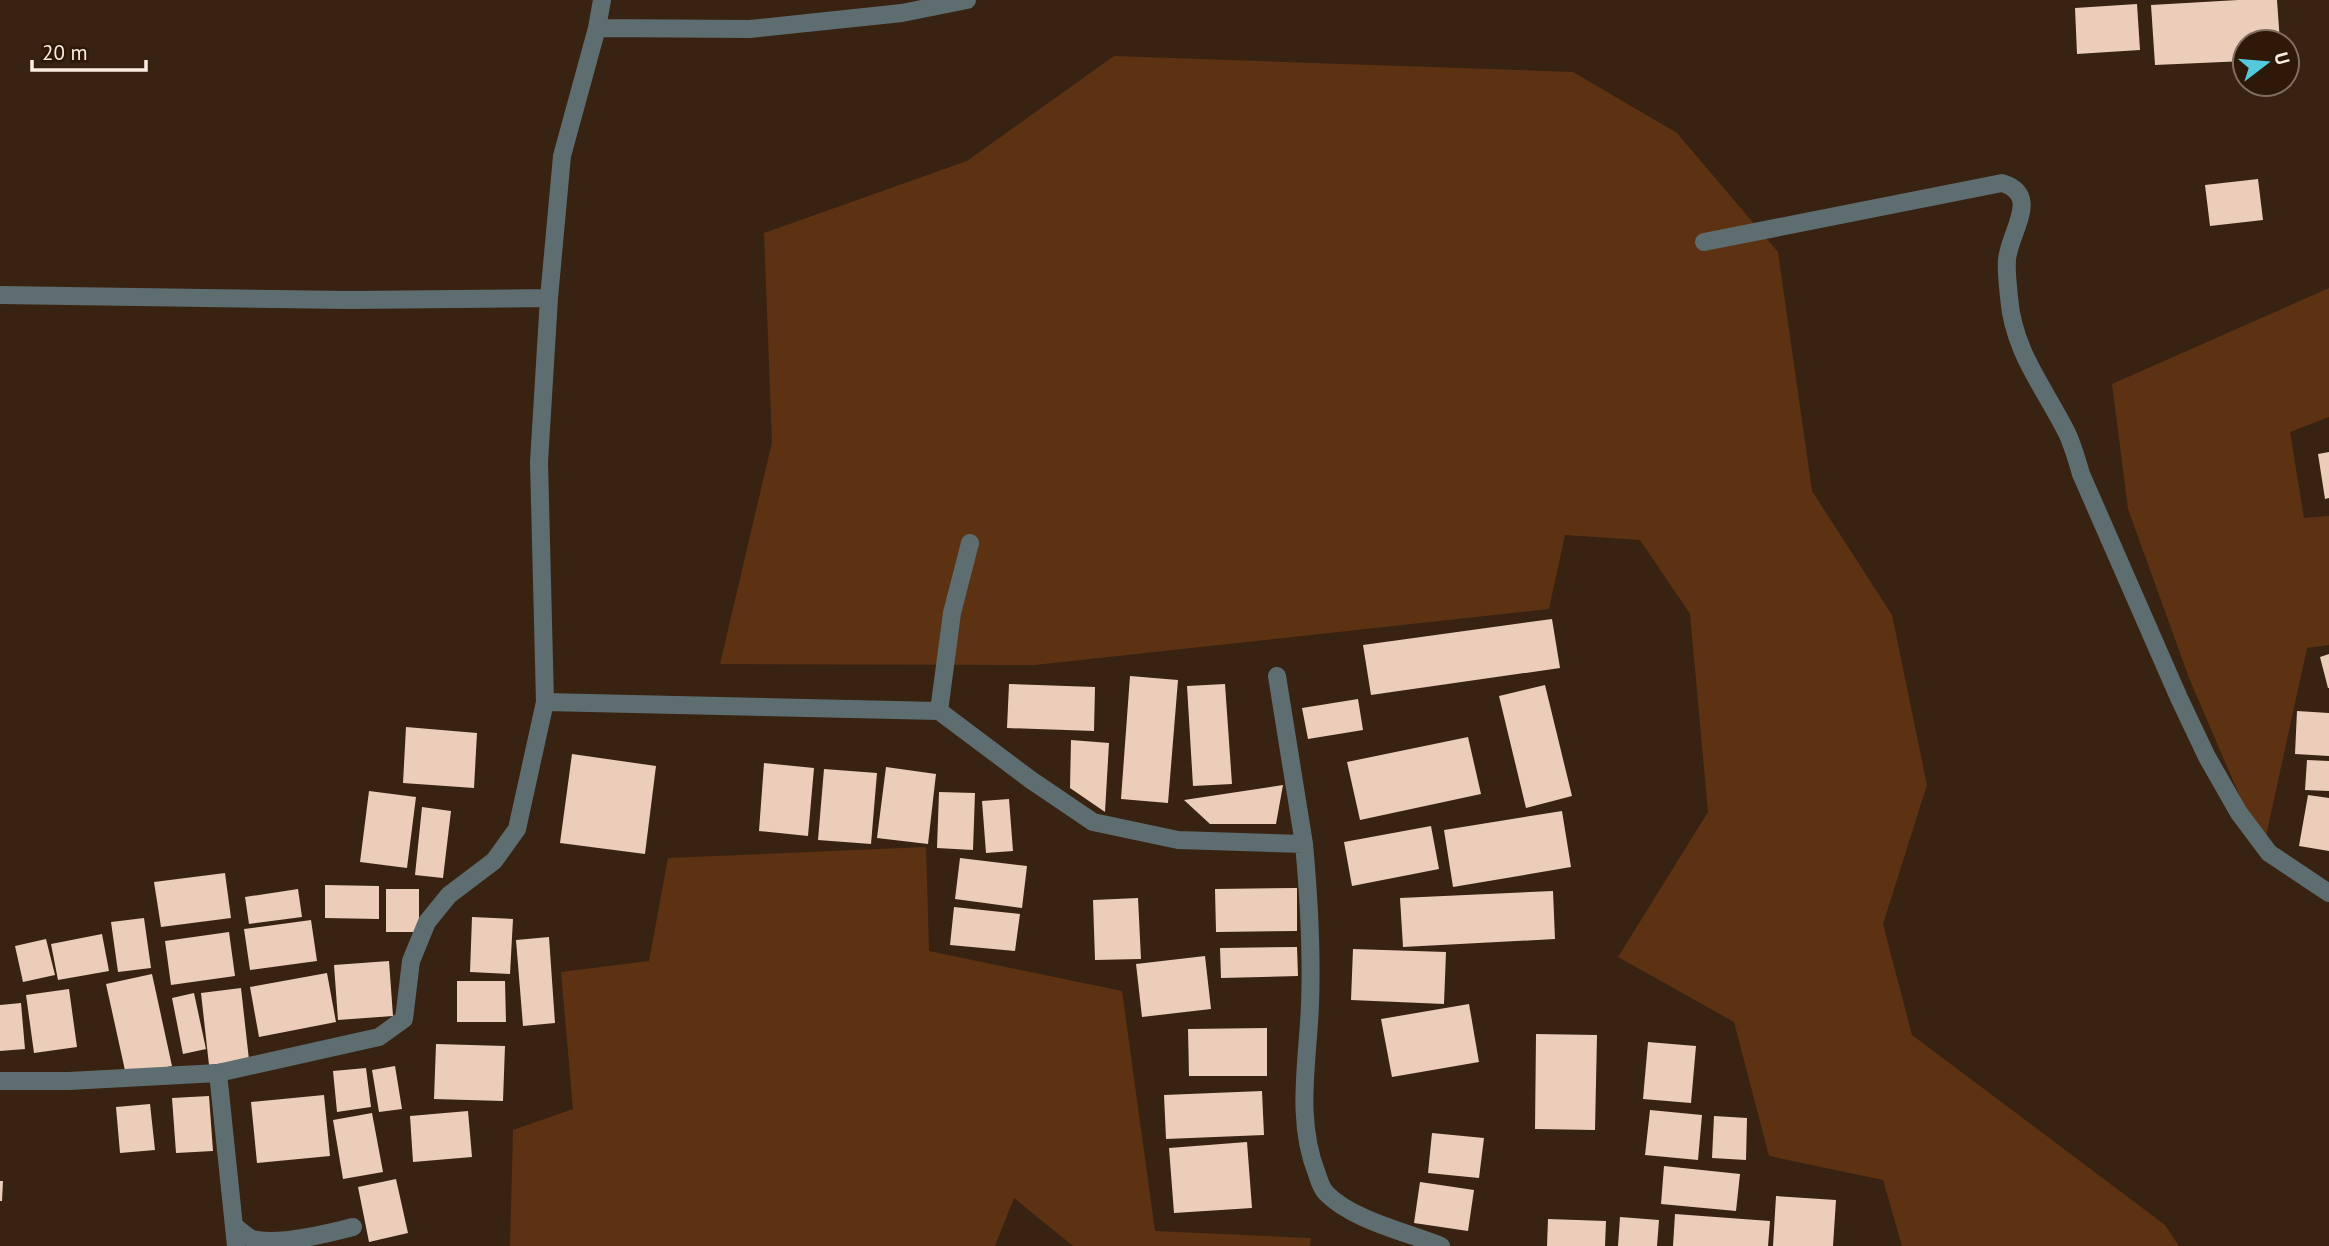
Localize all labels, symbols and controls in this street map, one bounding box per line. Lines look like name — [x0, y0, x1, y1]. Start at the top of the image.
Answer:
scale bar — [32, 28, 145, 72]
north arrow — [2231, 28, 2301, 98]
text: 20 m — [42, 39, 88, 66]
text: U — [2269, 49, 2296, 67]

